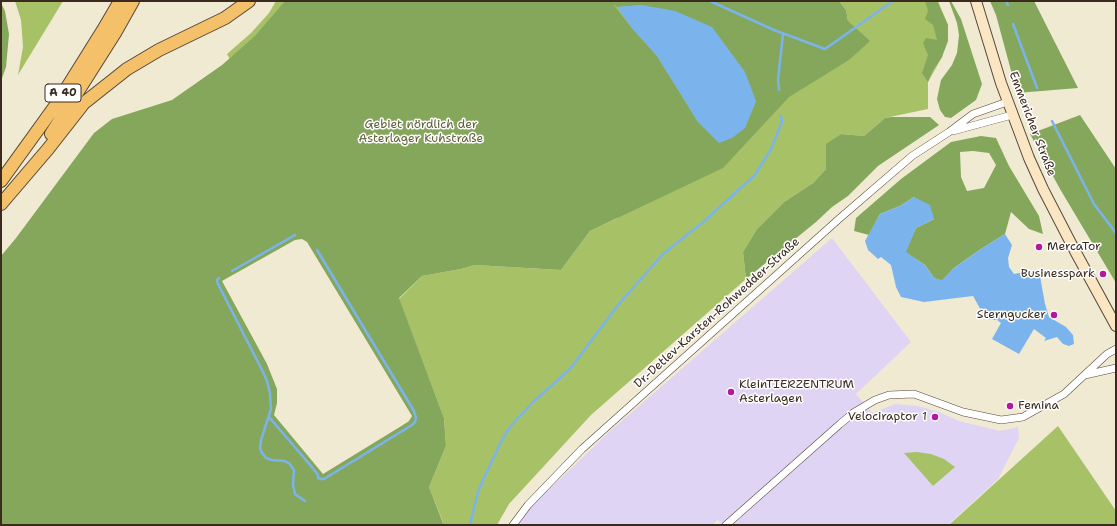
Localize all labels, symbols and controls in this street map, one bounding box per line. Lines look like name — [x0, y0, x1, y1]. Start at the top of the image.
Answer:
street label: Emmericher Straße — [1005, 70, 1059, 178]
road number: A 40 — [45, 84, 81, 102]
park label: Gebiet nördlich der Asterlager Kuhstraße — [359, 118, 483, 146]
street label: Dr.-Detlev-Karsten-Rohwedder-Straße — [631, 235, 803, 391]
place label: MercaTor — [1047, 240, 1101, 254]
marker: MercaTor — [1034, 242, 1044, 252]
place label: Businesspark — [1021, 267, 1095, 281]
marker: Businesspark — [1098, 269, 1108, 279]
place label: Sterngucker — [977, 308, 1046, 322]
marker: Sterngucker — [1049, 310, 1059, 320]
place label: KleinTIERZENTRUM Asterlagen — [739, 378, 854, 406]
marker: KleinTIERZENTRUM Asterlagen — [726, 387, 736, 397]
place label: Femina — [1018, 399, 1059, 413]
marker: Femina — [1005, 401, 1015, 411]
place label: Velociraptor 1 — [848, 410, 927, 424]
marker: Velociraptor 1 — [930, 412, 940, 422]

